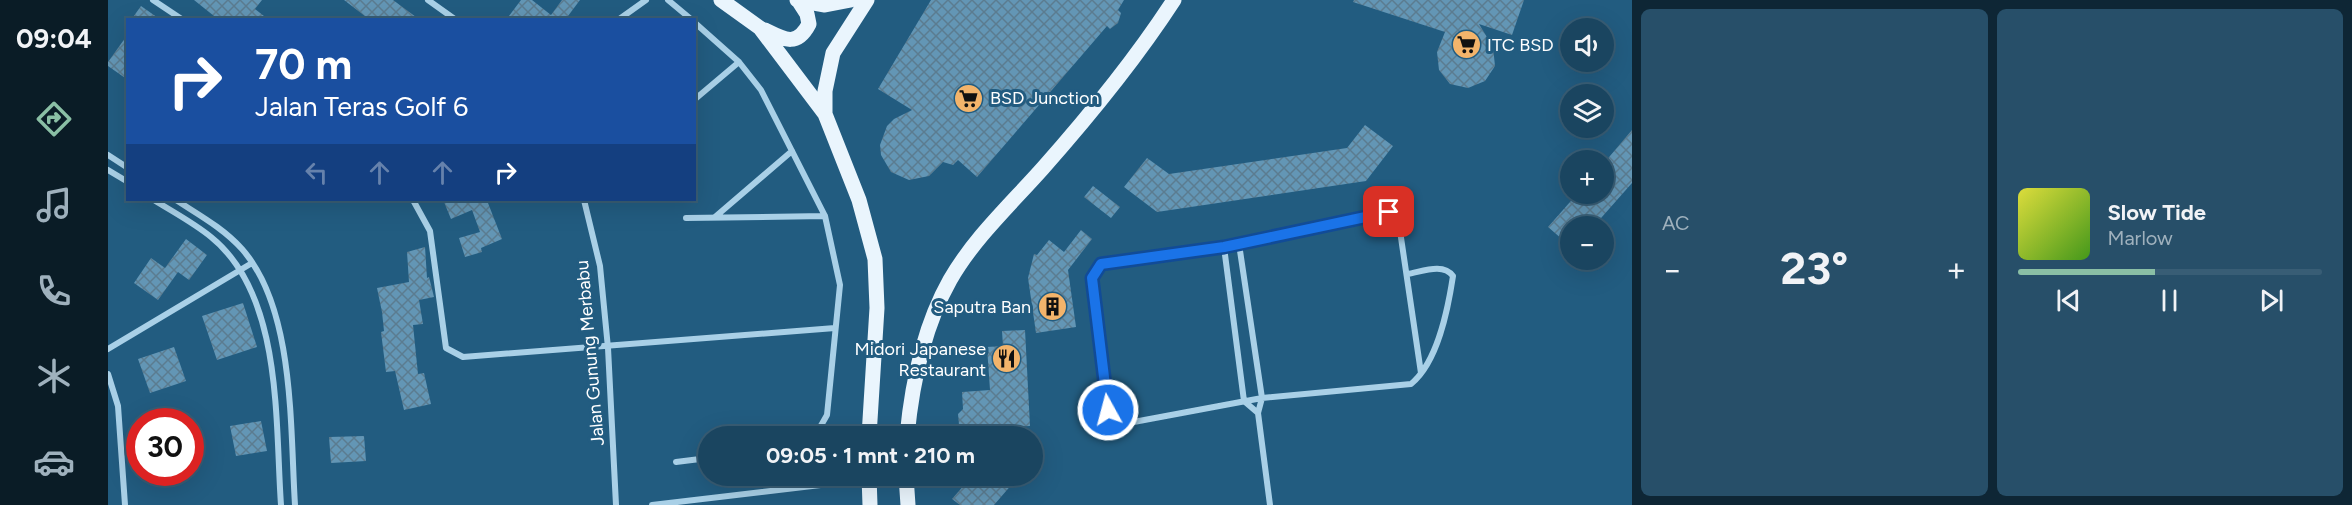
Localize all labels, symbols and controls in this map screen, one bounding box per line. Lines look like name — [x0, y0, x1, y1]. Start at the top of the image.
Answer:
map controls — [1560, 18, 1614, 270]
button: sound — [1560, 18, 1614, 72]
text: 09:04 — [16, 22, 92, 55]
supermarket icon: ITC BSD — [1450, 29, 1482, 61]
place label: ITC BSD — [1487, 34, 1554, 56]
text: 70 m — [255, 39, 352, 90]
icon: right — [156, 42, 234, 120]
supermarket icon: BSD Junction — [953, 82, 985, 114]
button: layers — [1560, 84, 1614, 138]
place label: BSD Junction — [990, 87, 1099, 109]
text: Jalan Teras Golf 6 — [255, 90, 468, 123]
icon: directions — [33, 98, 75, 140]
button: + — [1560, 150, 1614, 204]
icon: left — [300, 156, 333, 189]
icon: ahead — [363, 156, 396, 189]
icon: ahead — [426, 156, 459, 189]
icon: right — [489, 156, 522, 189]
icon: music — [33, 184, 75, 226]
pin — [1363, 186, 1414, 237]
icon: arrive — [1372, 195, 1405, 228]
text: Slow Tide — [2108, 199, 2206, 226]
text: AC — [1662, 211, 1690, 235]
button: − — [1560, 216, 1614, 270]
text: Marlow — [2108, 226, 2173, 250]
text: 23° — [1780, 241, 1848, 295]
text: − — [1662, 250, 1683, 289]
text: + — [1946, 250, 1967, 289]
street label: Jalan Gunung Merbabu — [571, 259, 609, 447]
icon: phone — [33, 270, 75, 312]
icon: previous — [2052, 284, 2085, 317]
icon: pause — [2153, 284, 2186, 317]
icon: next — [2255, 284, 2288, 317]
building icon: Saputra Ban — [1036, 291, 1068, 323]
place label: Saputra Ban — [933, 296, 1031, 318]
place label: Midori Japanese Restaurant — [855, 338, 986, 381]
restaurant icon: Midori Japanese Restaurant — [991, 343, 1023, 375]
icon: climate — [33, 355, 75, 397]
position arrow — [1076, 378, 1140, 442]
speed limit sign: 30 — [126, 408, 204, 486]
icon: car — [33, 441, 75, 483]
text: 09:05 · 1 mnt · 210 m — [766, 442, 975, 469]

